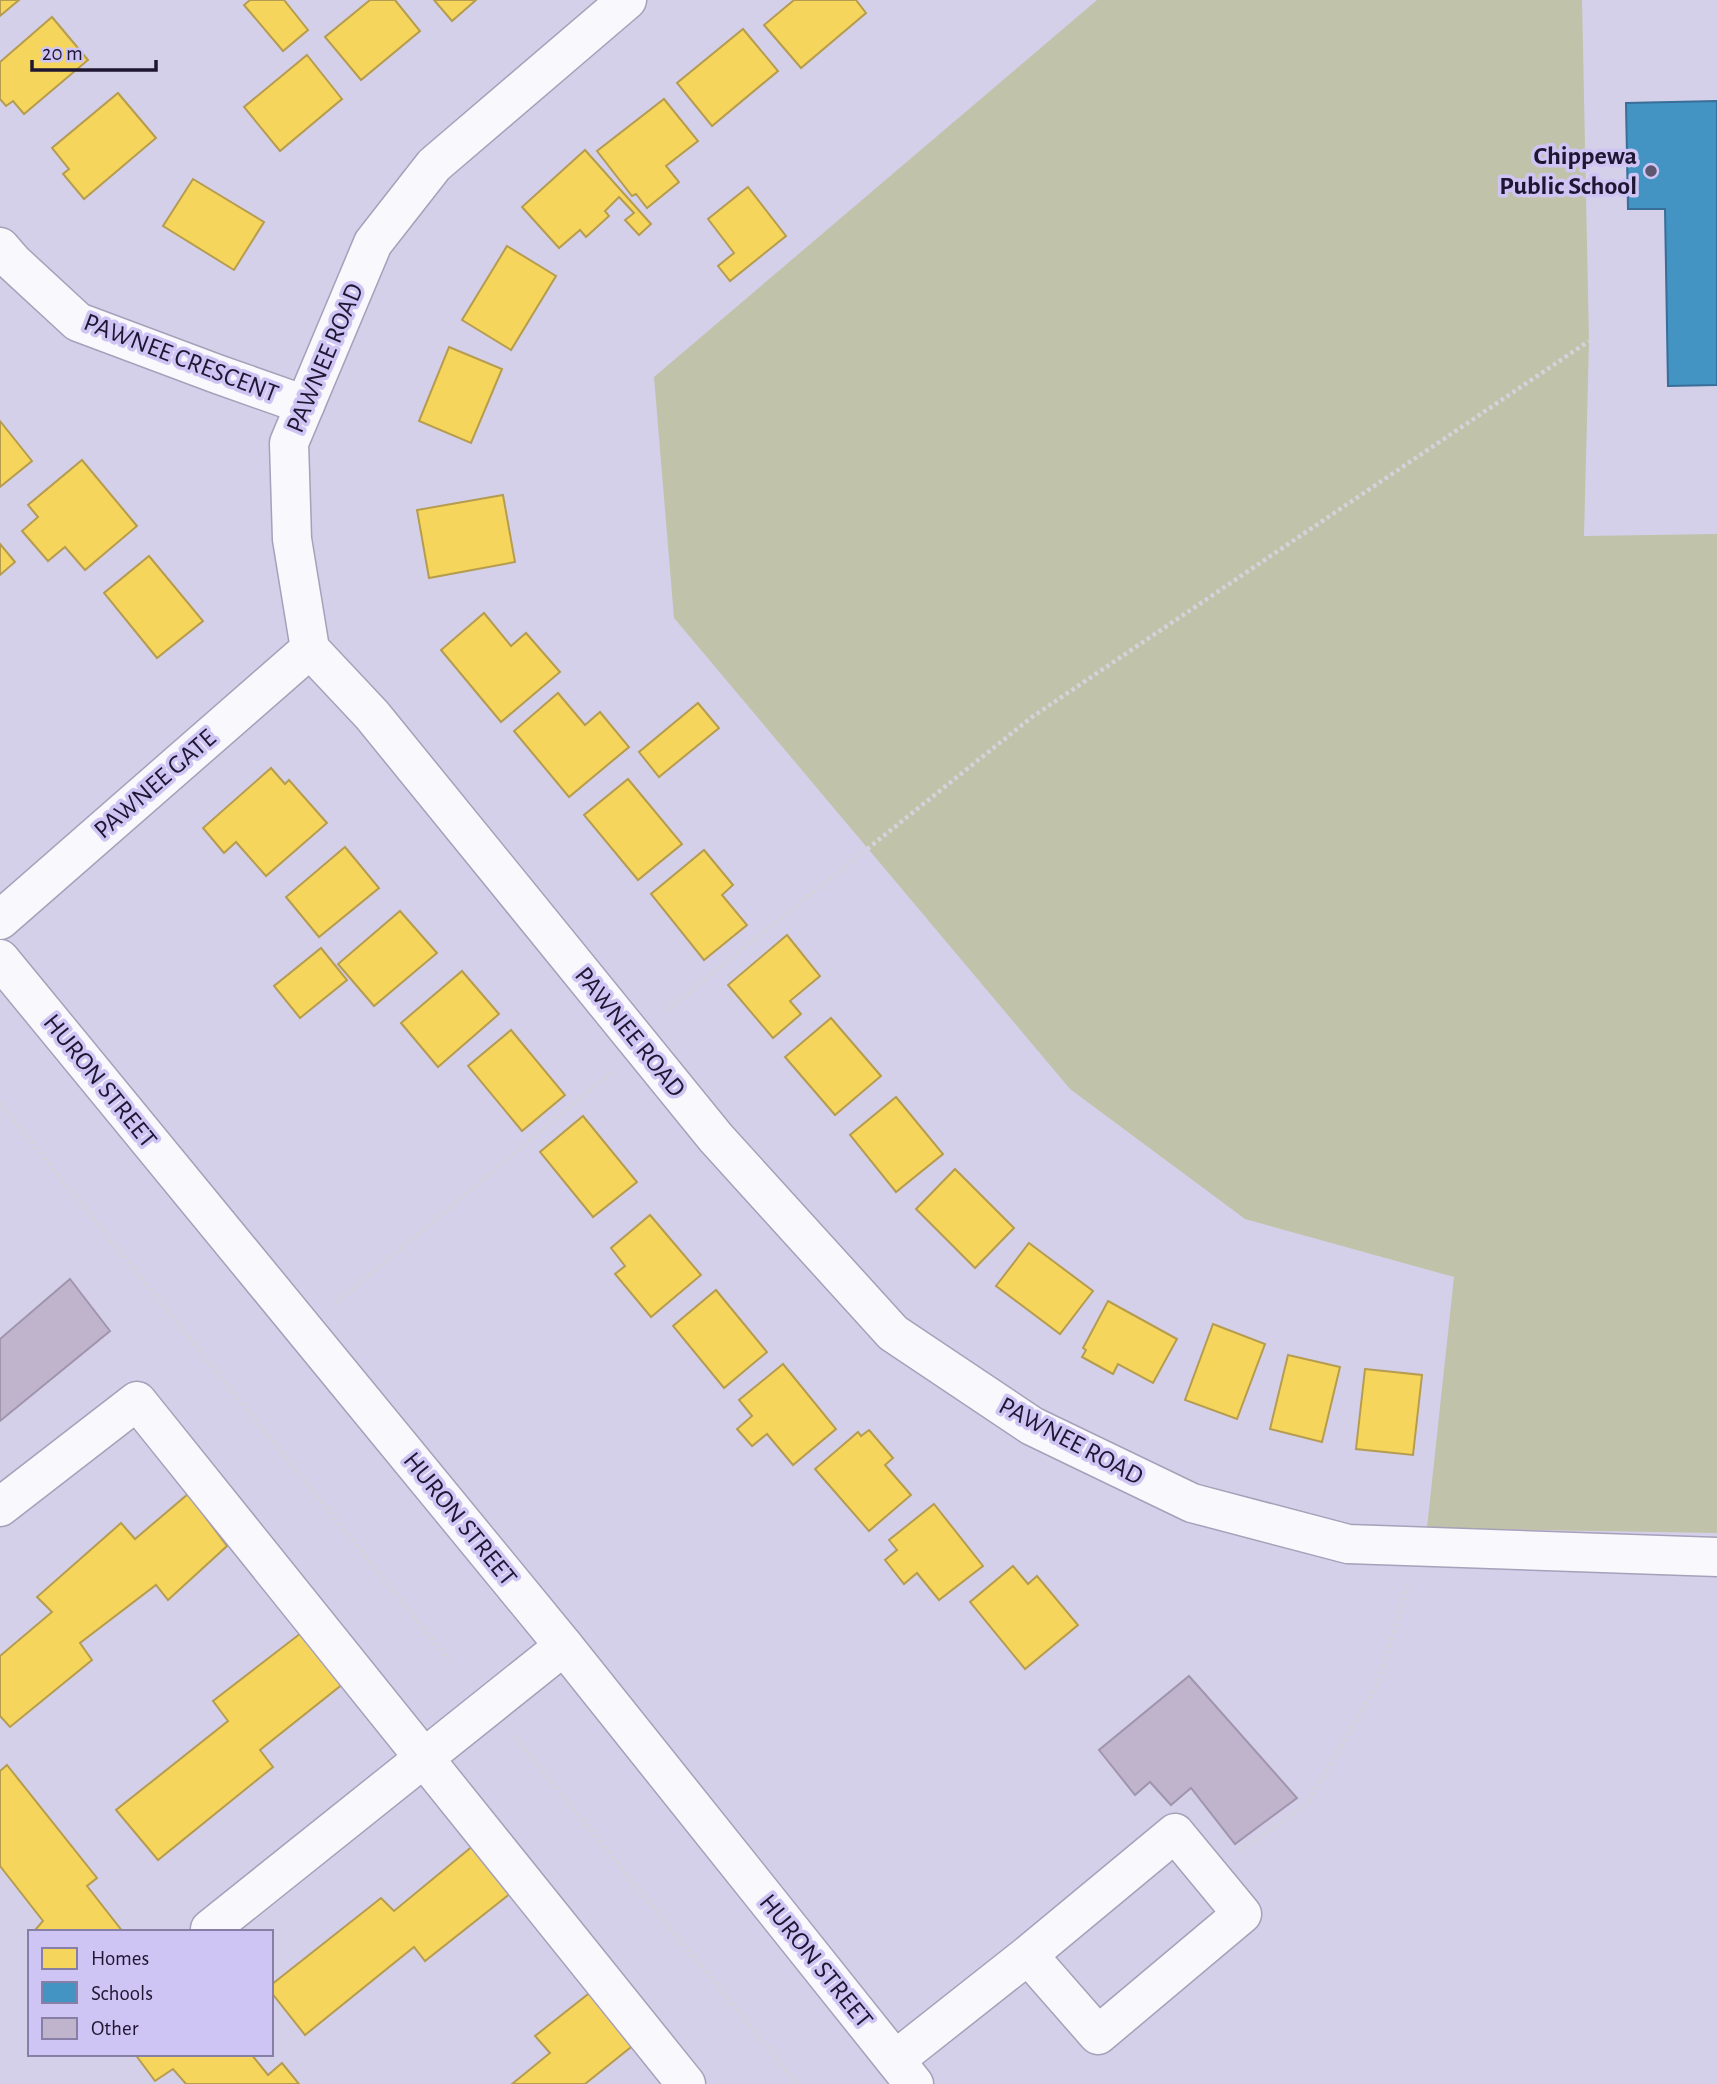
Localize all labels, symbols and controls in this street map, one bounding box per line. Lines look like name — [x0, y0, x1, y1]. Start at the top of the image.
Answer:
scale bar — [32, 28, 156, 72]
text: 20 m — [42, 43, 83, 64]
place label: Chippewa Public School — [1499, 143, 1637, 199]
marker: Chippewa Public School — [1643, 163, 1659, 179]
street label: PAWNEE ROAD — [282, 280, 368, 436]
street label: PAWNEE CRESCENT — [80, 309, 282, 407]
street label: PAWNEE GATE — [89, 724, 221, 844]
street label: PAWNEE ROAD — [570, 962, 690, 1102]
street label: HURON STREET — [38, 1009, 162, 1153]
street label: PAWNEE ROAD — [995, 1392, 1147, 1490]
street label: HURON STREET — [398, 1447, 522, 1591]
street label: HURON STREET — [754, 1889, 878, 2033]
legend — [28, 1930, 273, 2056]
text: Homes — [91, 1948, 149, 1969]
text: Schools — [91, 1983, 153, 2004]
text: Other — [91, 2018, 139, 2039]

